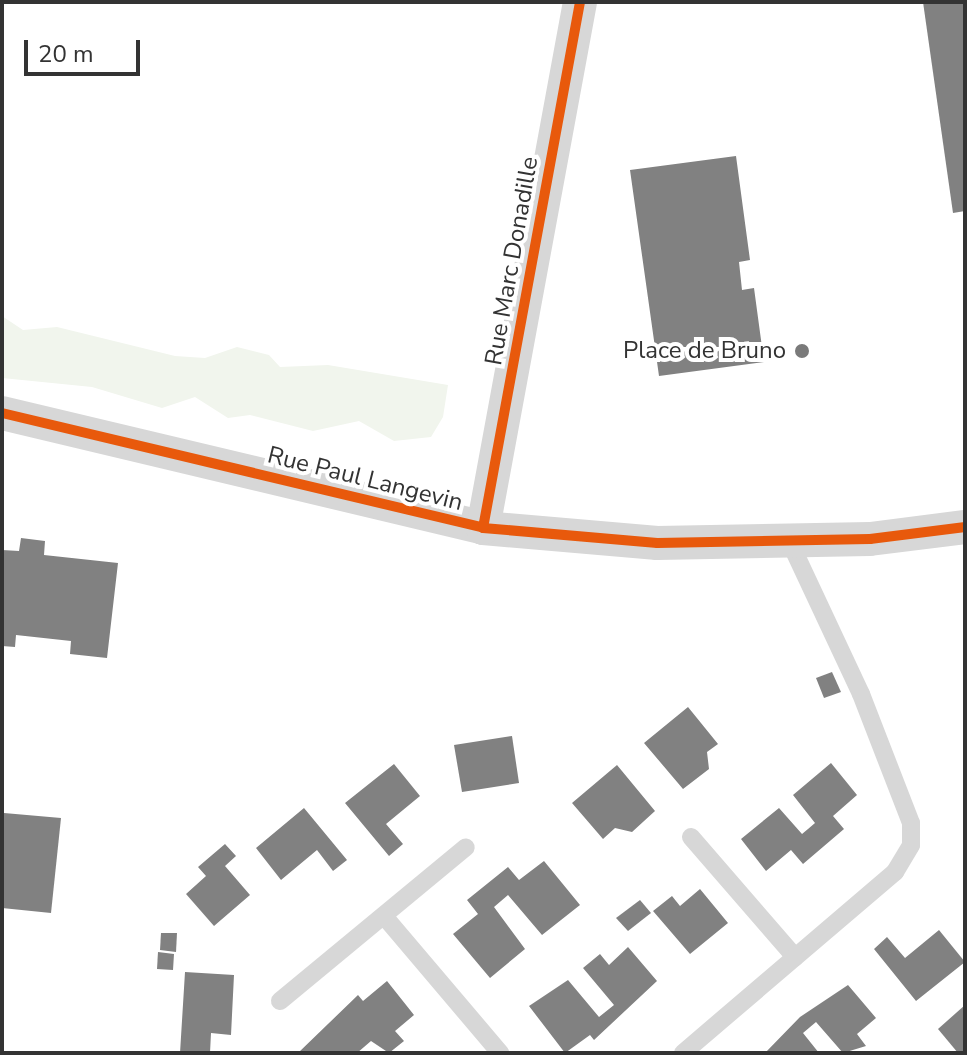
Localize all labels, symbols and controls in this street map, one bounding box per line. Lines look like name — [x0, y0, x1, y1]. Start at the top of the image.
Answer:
scale bar — [28, 24, 144, 74]
text: 20 m — [38, 38, 94, 70]
street label: Rue Marc Donadille — [479, 154, 545, 368]
place label: Place de Bruno — [623, 337, 786, 365]
marker: Place de Bruno — [793, 342, 811, 360]
street label: Rue Paul Langevin — [264, 441, 466, 517]

